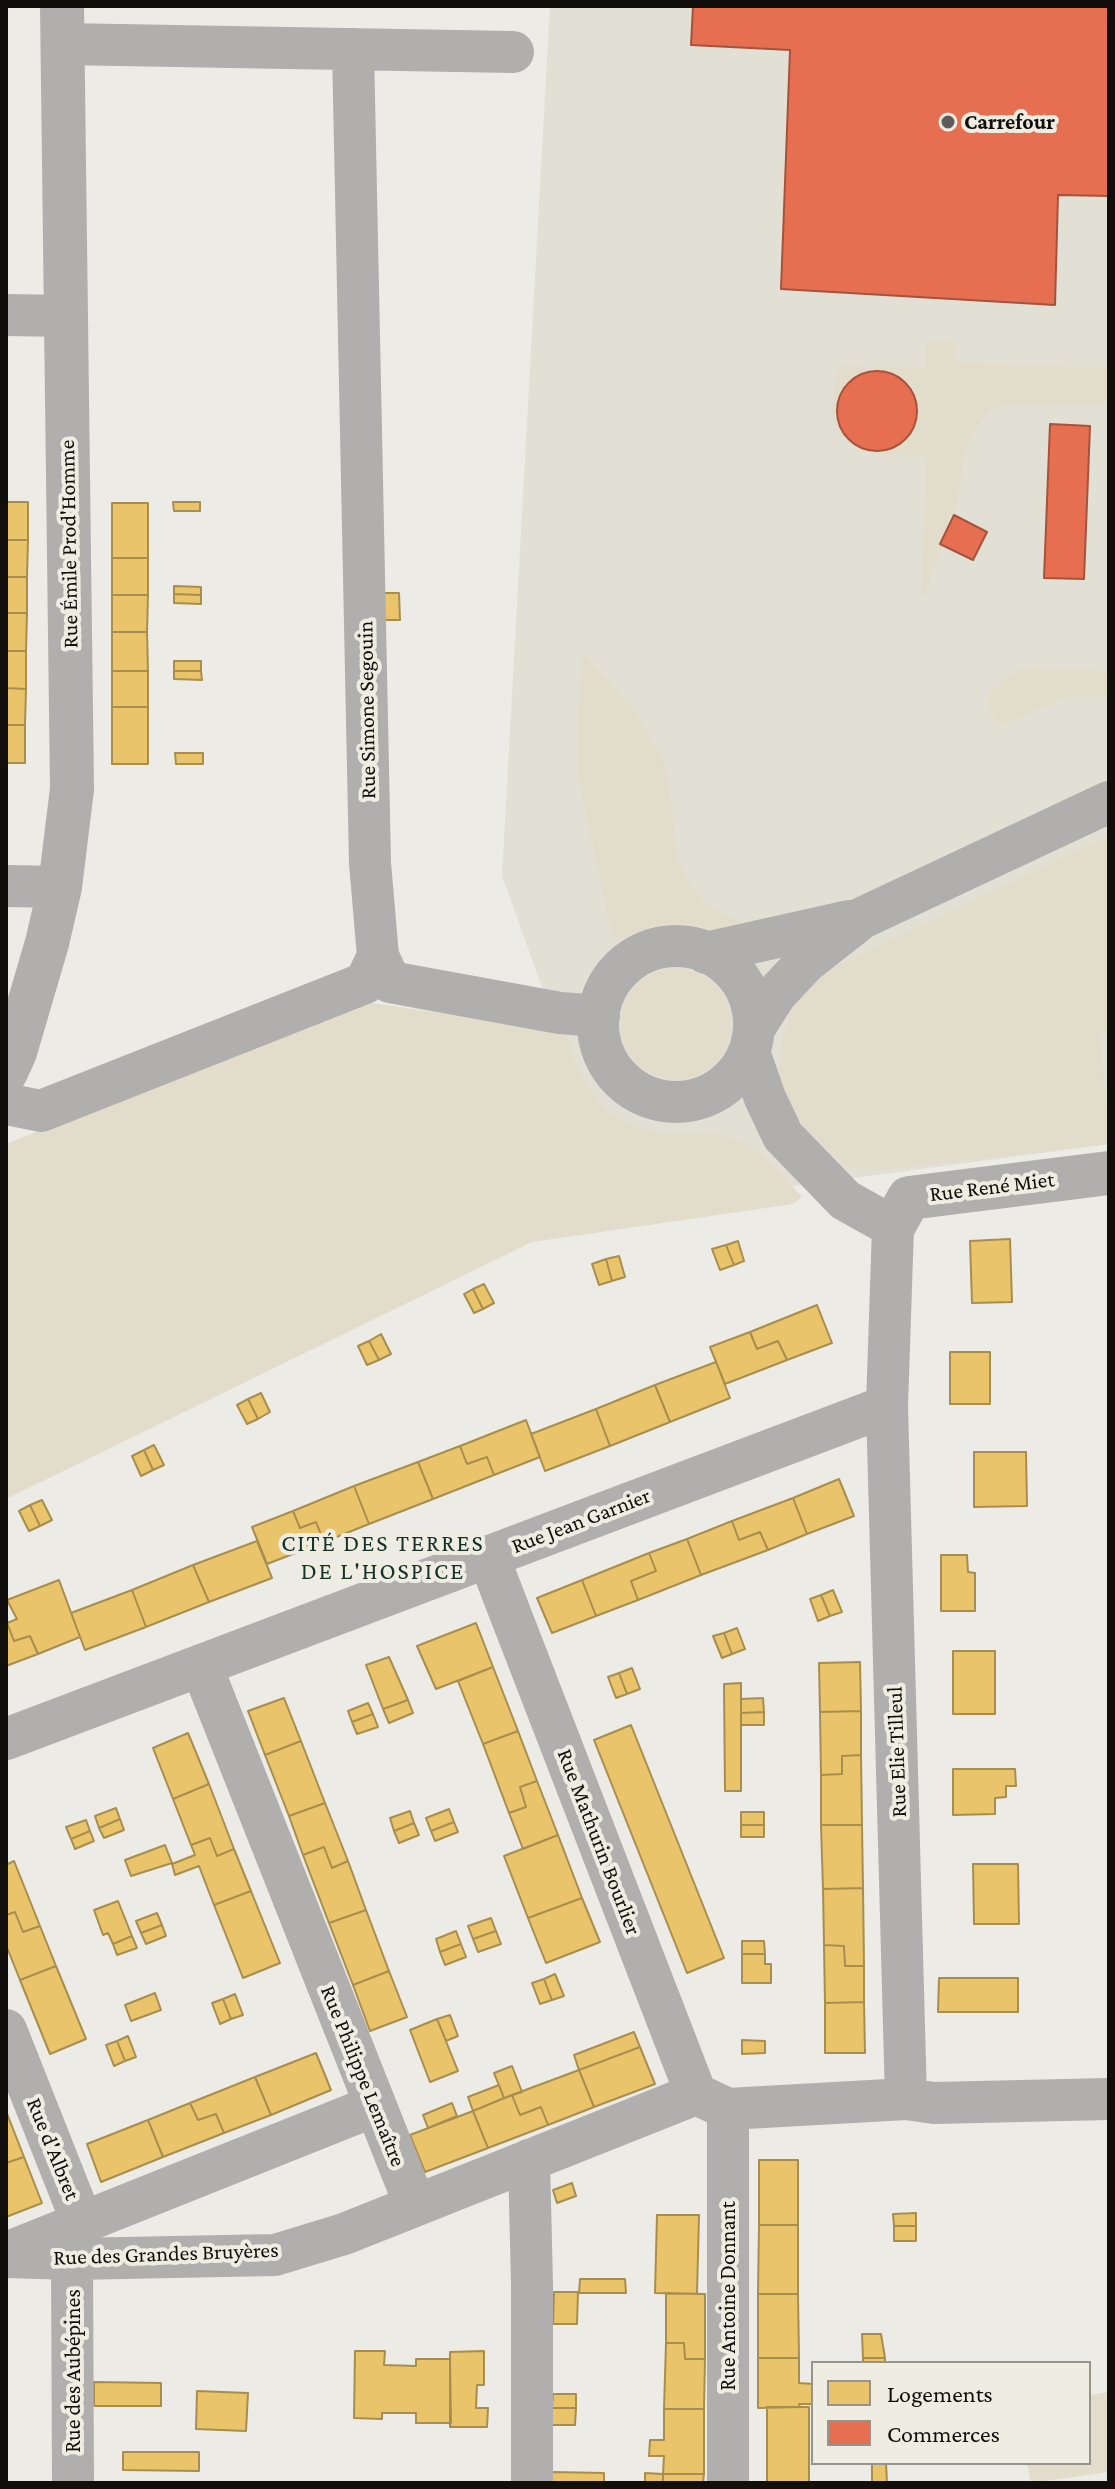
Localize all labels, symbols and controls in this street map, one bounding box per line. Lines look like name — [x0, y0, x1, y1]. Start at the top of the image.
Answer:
place label: Carrefour — [964, 109, 1055, 135]
marker: Carrefour — [939, 113, 957, 131]
street label: Rue Émile Prod'Homme — [54, 439, 84, 649]
street label: Rue Simone Segouin — [352, 621, 382, 799]
street label: Rue René Miet — [928, 1166, 1056, 1208]
street label: Rue Jean Garnier — [508, 1482, 654, 1560]
district label: CITÉ DES TERRES DE L'HOSPICE — [281, 1530, 485, 1586]
street label: Rue Elie Tilleul — [882, 1686, 912, 1818]
street label: Rue Mathurin Bourlier — [551, 1745, 647, 1939]
street label: Rue Philippe Lemaître — [315, 1982, 411, 2170]
street label: Rue d'Albret — [21, 2094, 85, 2204]
street label: Rue Antoine Donnant — [715, 2201, 741, 2391]
street label: Rue des Grandes Bruyères — [53, 2237, 279, 2271]
street label: Rue des Aubépines — [60, 2289, 86, 2453]
legend — [811, 2361, 1091, 2465]
text: Logements — [887, 2380, 993, 2407]
text: Commerces — [887, 2420, 1000, 2447]

